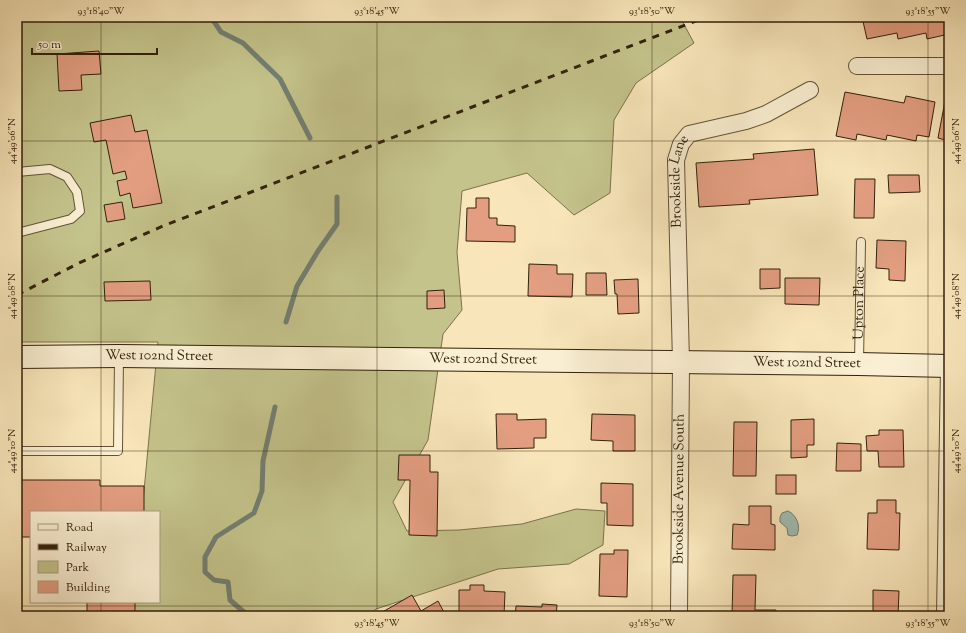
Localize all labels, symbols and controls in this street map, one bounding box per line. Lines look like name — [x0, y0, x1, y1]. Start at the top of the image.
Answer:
text: 93°18'40"W — [78, 4, 124, 19]
text: 93°18'45"W — [354, 4, 400, 19]
text: 93°18'50"W — [629, 4, 675, 19]
text: 93°18'55"W — [906, 4, 950, 19]
scale bar — [32, 30, 157, 56]
text: 50 m — [37, 36, 61, 54]
text: 44°49'06"N — [5, 118, 20, 164]
text: 44°49'06"N — [949, 118, 964, 164]
street label: Brookside Lane — [665, 131, 694, 228]
street label: Upton Place — [849, 266, 871, 340]
text: 44°49'08"N — [5, 273, 20, 319]
text: 44°49'08"N — [949, 273, 964, 319]
street label: West 102nd Street — [105, 346, 213, 367]
street label: West 102nd Street — [429, 349, 537, 371]
street label: West 102nd Street — [753, 353, 861, 374]
street label: Brookside Avenue South — [669, 414, 691, 564]
text: 44°49'10"N — [5, 429, 20, 473]
text: 44°49'10"N — [949, 429, 964, 473]
legend — [30, 511, 160, 603]
text: Road — [66, 519, 93, 537]
text: Railway — [66, 539, 107, 557]
text: Park — [66, 559, 89, 577]
text: Building — [66, 579, 110, 597]
text: 93°18'45"W — [354, 616, 400, 631]
text: 93°18'50"W — [629, 616, 675, 631]
text: 93°18'55"W — [906, 616, 950, 631]

